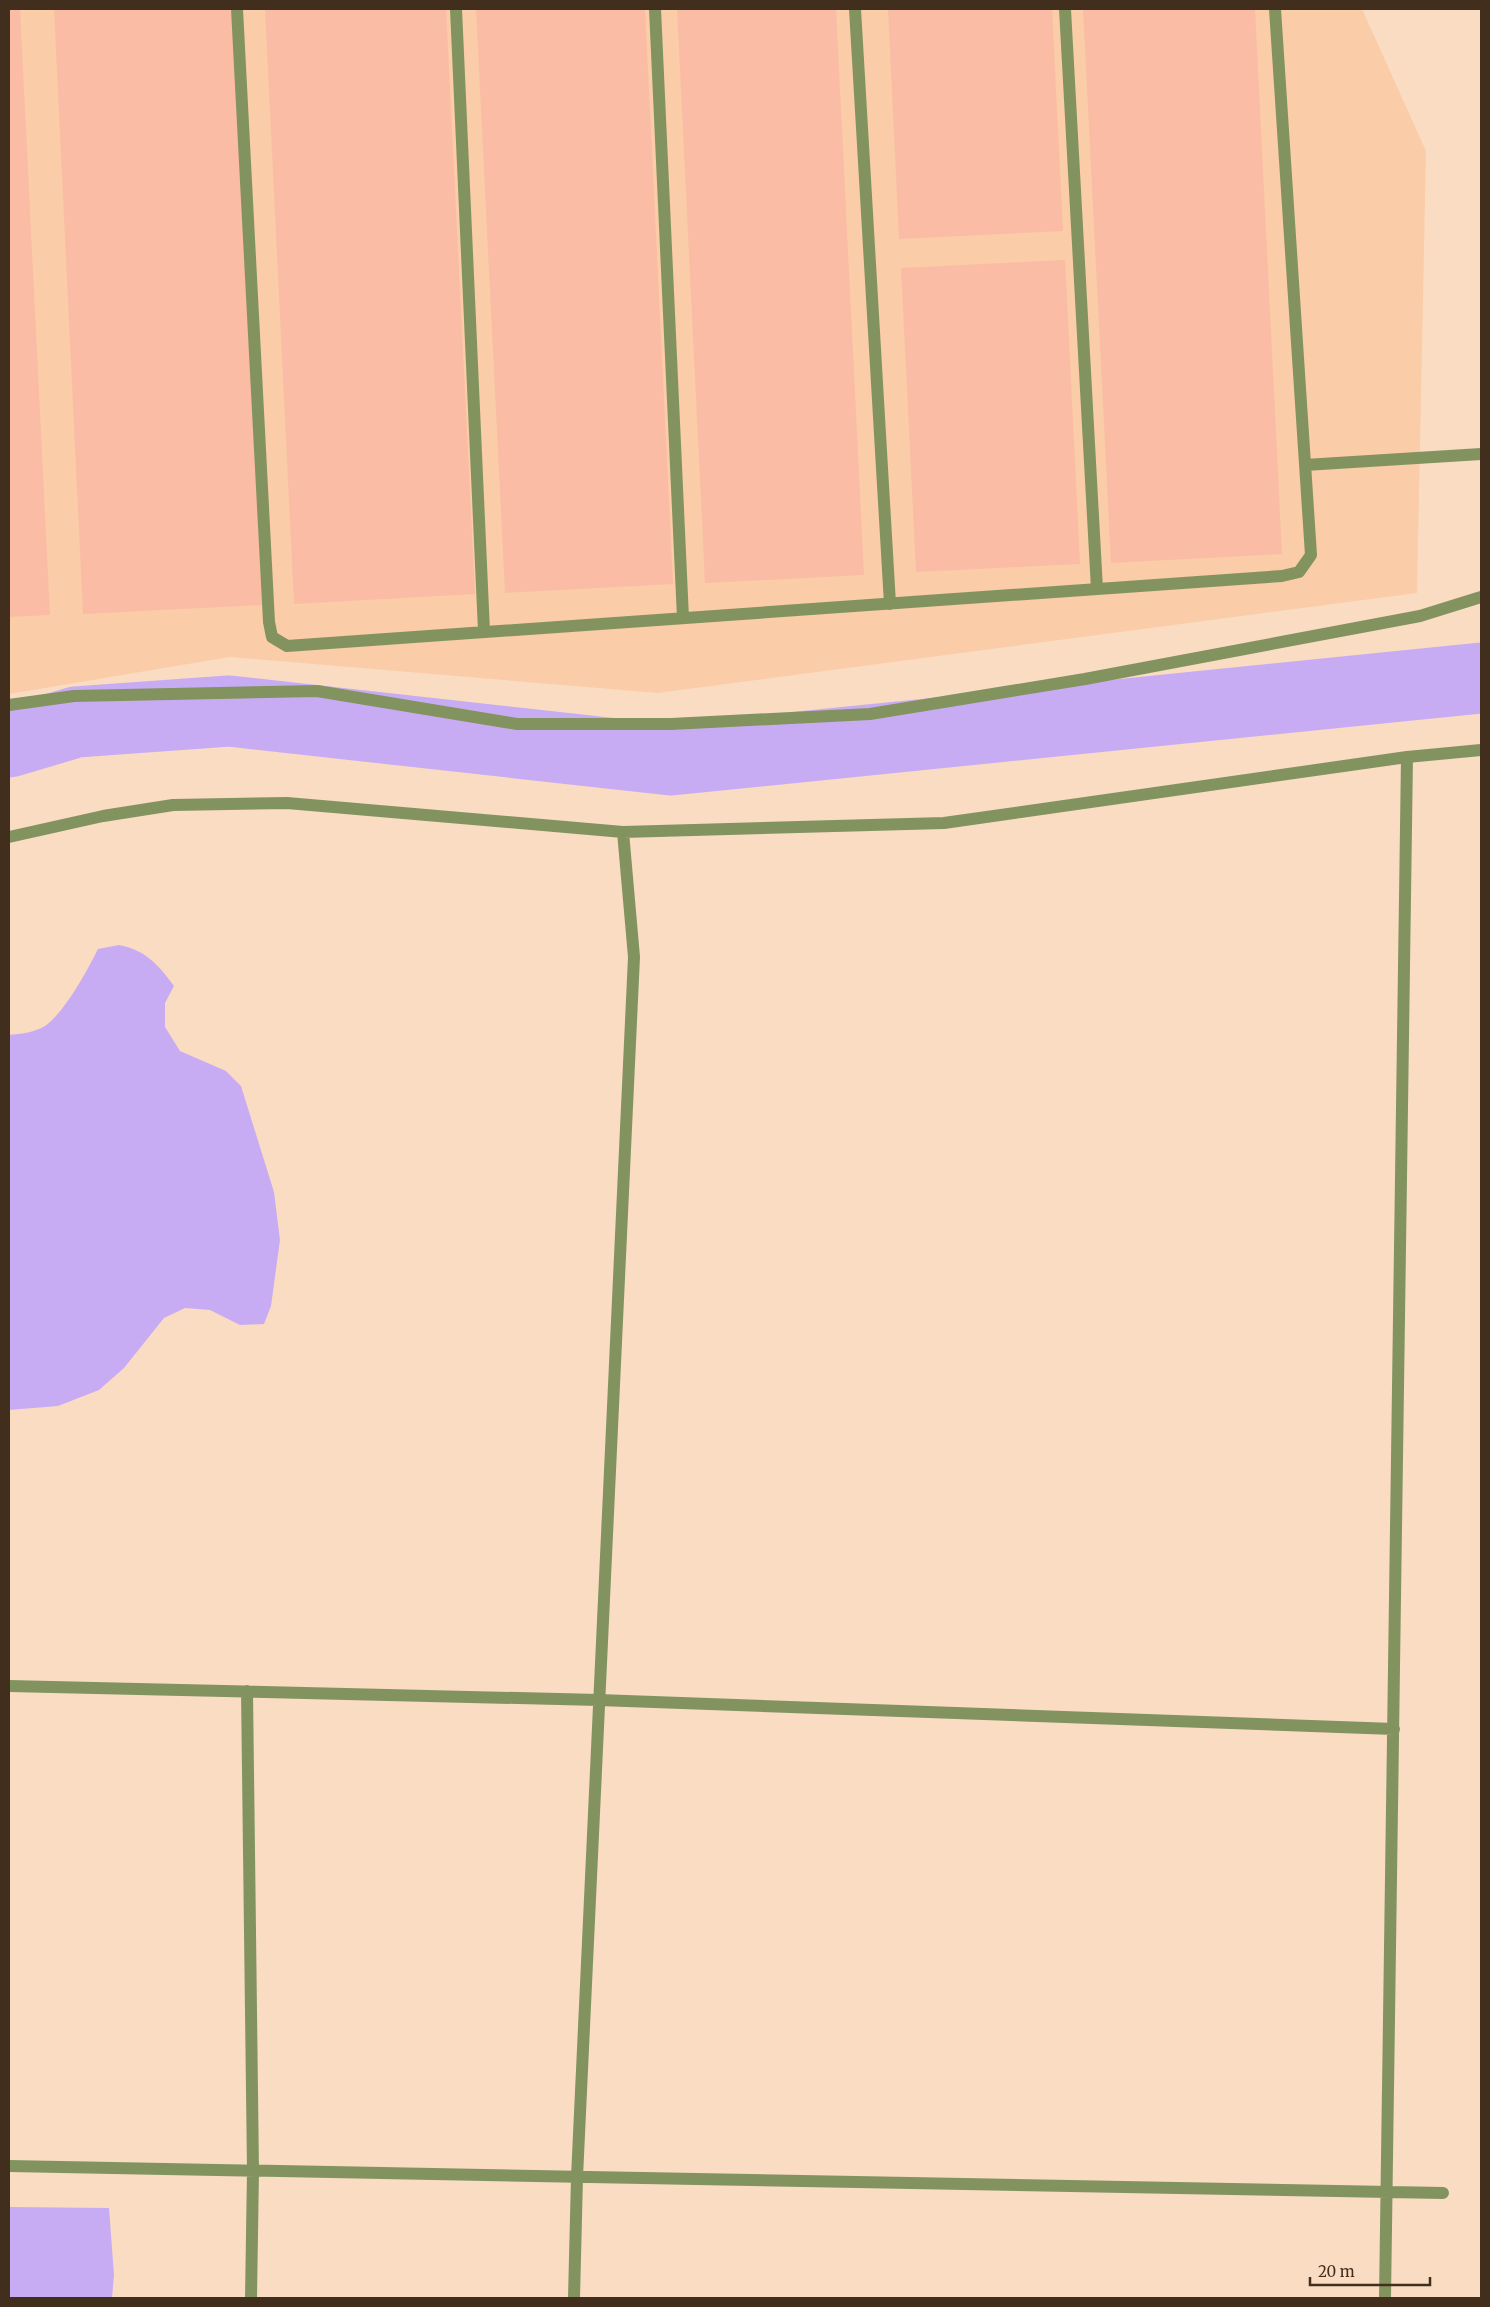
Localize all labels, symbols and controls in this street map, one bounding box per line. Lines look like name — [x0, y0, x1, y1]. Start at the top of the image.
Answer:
scale bar — [1310, 2254, 1430, 2286]
text: 20 m — [1318, 2262, 1355, 2281]

